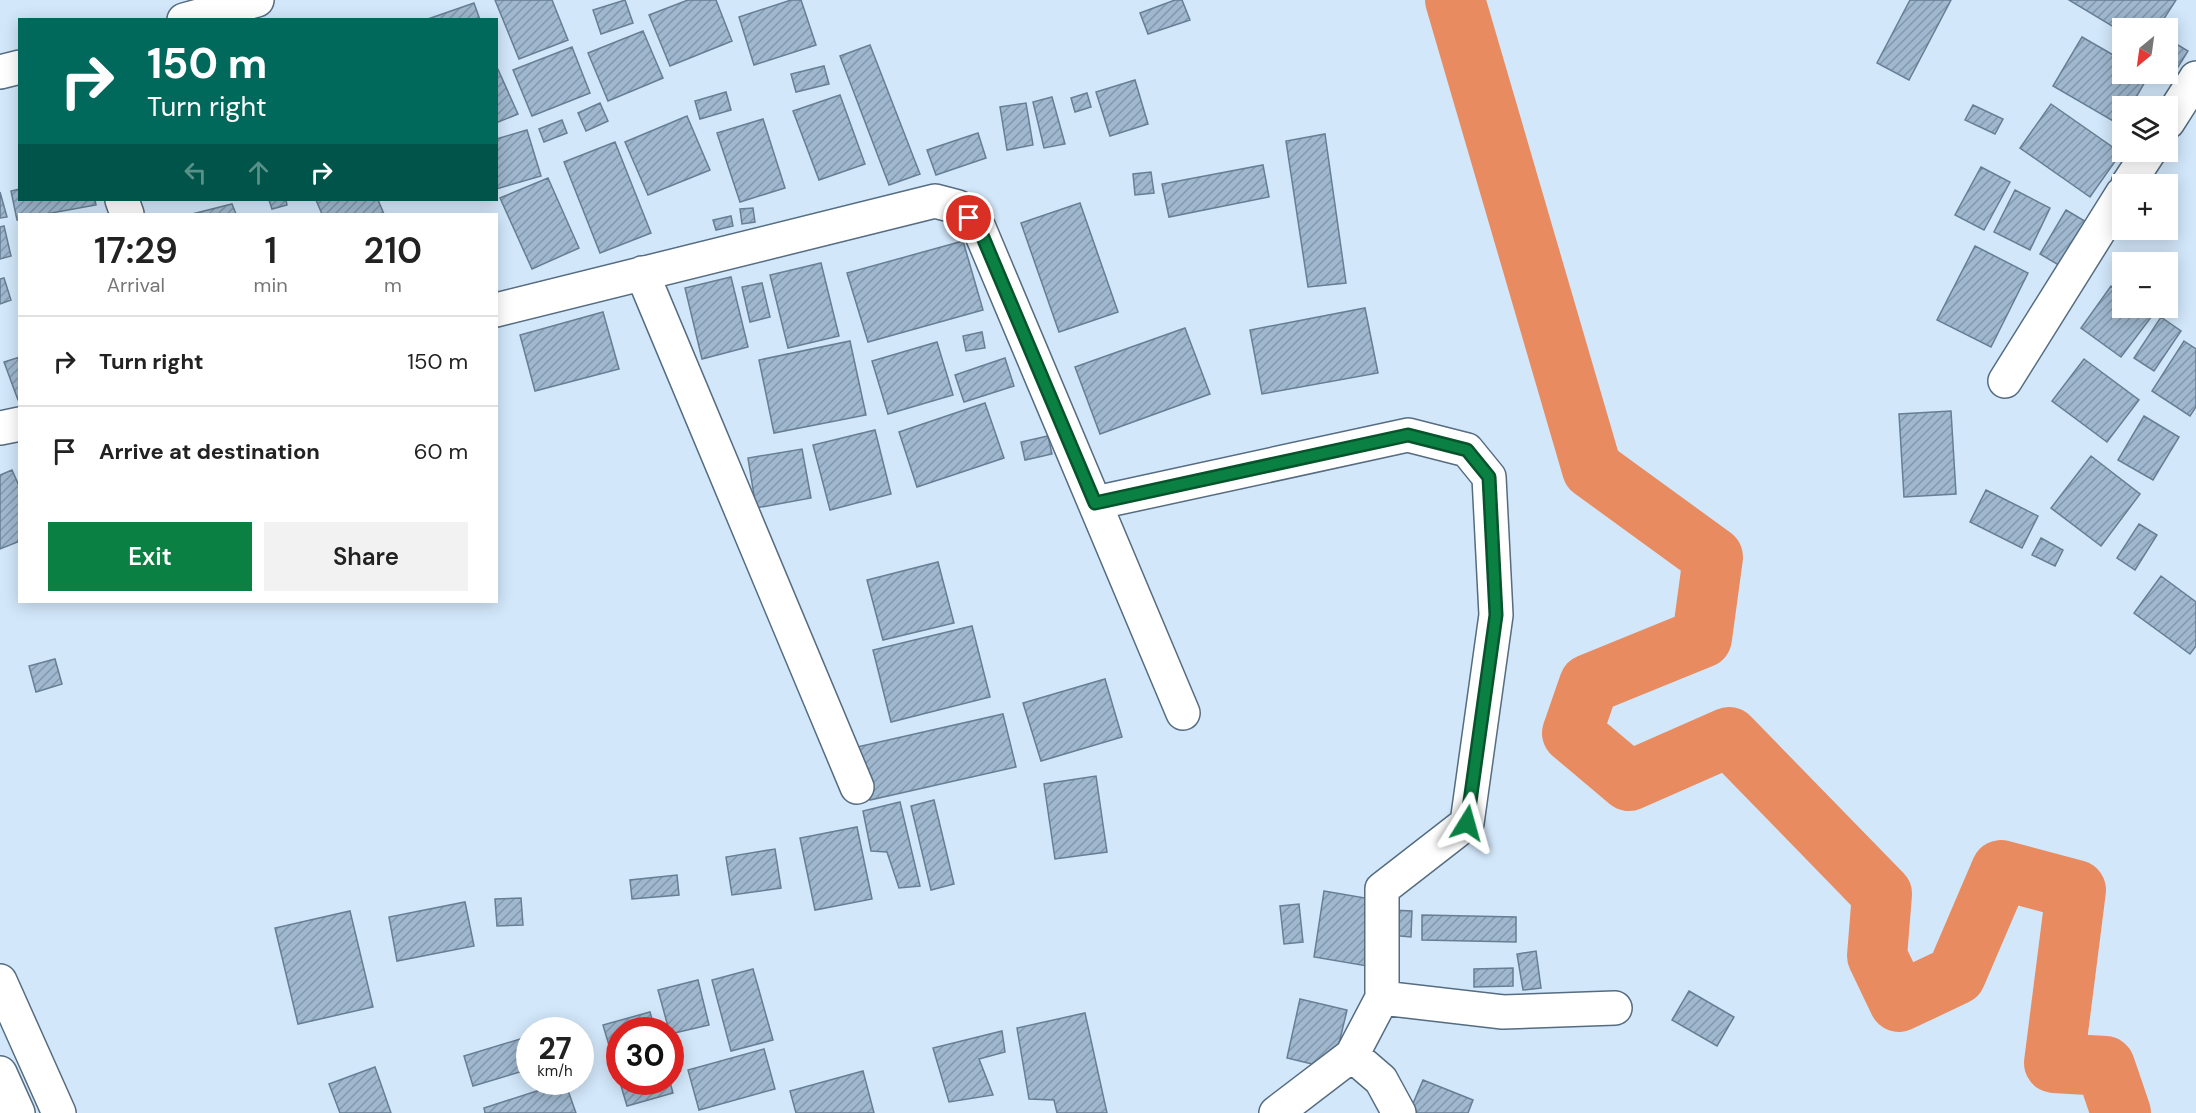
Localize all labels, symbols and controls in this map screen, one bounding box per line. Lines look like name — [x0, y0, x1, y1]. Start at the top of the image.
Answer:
north arrow — [2112, 18, 2178, 84]
map controls — [2112, 18, 2178, 318]
text: 150 m — [147, 36, 267, 91]
icon: right — [48, 42, 126, 120]
text: Turn right — [147, 89, 267, 124]
button: layers — [2112, 96, 2178, 162]
icon: left — [179, 156, 212, 189]
icon: ahead — [242, 156, 275, 189]
icon: right — [305, 156, 338, 189]
button: + — [2112, 174, 2178, 240]
pin — [943, 192, 994, 243]
icon: arrive — [952, 201, 985, 234]
text: 17:29 — [94, 227, 178, 274]
text: 1 — [264, 227, 277, 274]
text: 210 — [364, 227, 422, 274]
button: − — [2112, 252, 2178, 318]
text: Arrival — [107, 272, 165, 298]
text: min — [254, 272, 288, 298]
text: m — [384, 272, 402, 298]
icon: right — [48, 345, 81, 378]
text: Turn right — [99, 347, 204, 376]
text: 150 m — [407, 347, 468, 376]
icon: arrive — [48, 435, 81, 468]
text: Arrive at destination — [99, 437, 320, 466]
text: 60 m — [414, 437, 468, 466]
button: Exit — [48, 522, 252, 591]
button: Share — [264, 522, 468, 591]
position arrow — [1435, 791, 1499, 855]
speed limit sign: 30 — [606, 1017, 684, 1095]
text: 27 — [538, 1029, 572, 1068]
text: km/h — [537, 1061, 573, 1081]

